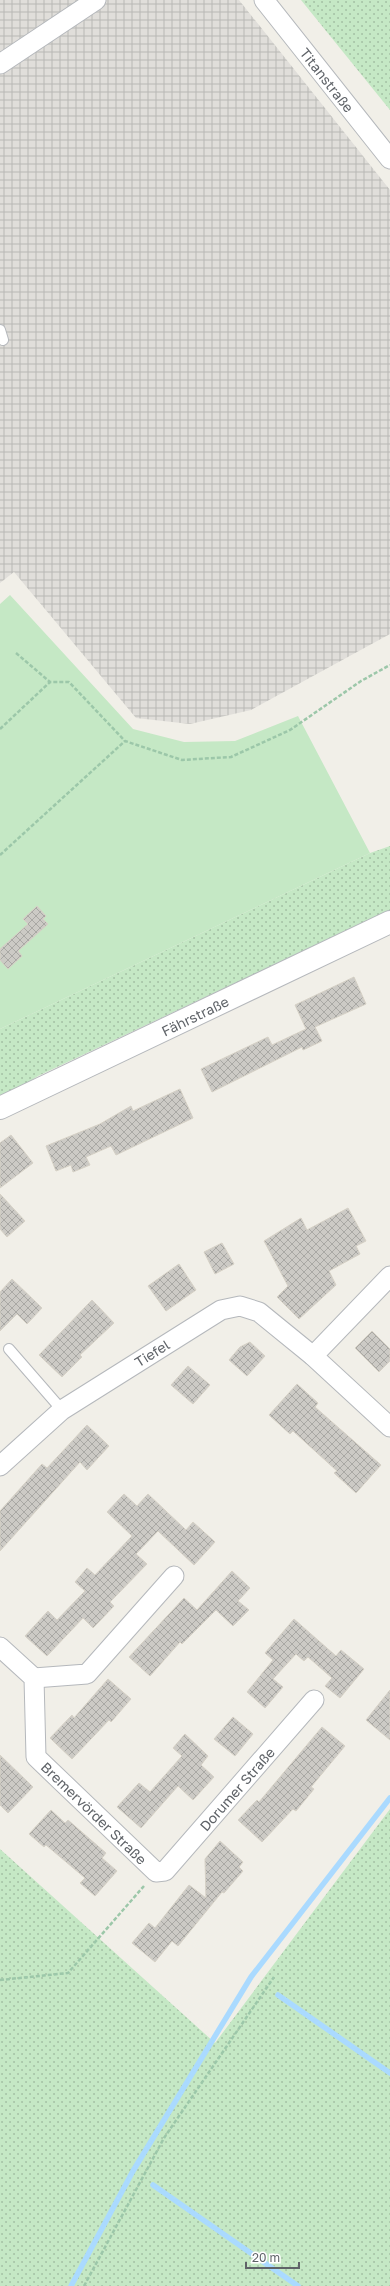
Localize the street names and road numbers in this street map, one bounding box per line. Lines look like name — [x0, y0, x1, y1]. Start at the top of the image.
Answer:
street label: Titanstraße — [297, 44, 357, 116]
street label: Fährstraße — [159, 992, 231, 1040]
street label: Tiefel — [131, 1336, 173, 1370]
street label: Dorumer Straße — [196, 1744, 278, 1834]
street label: Bremervörder Straße — [38, 1758, 150, 1868]

